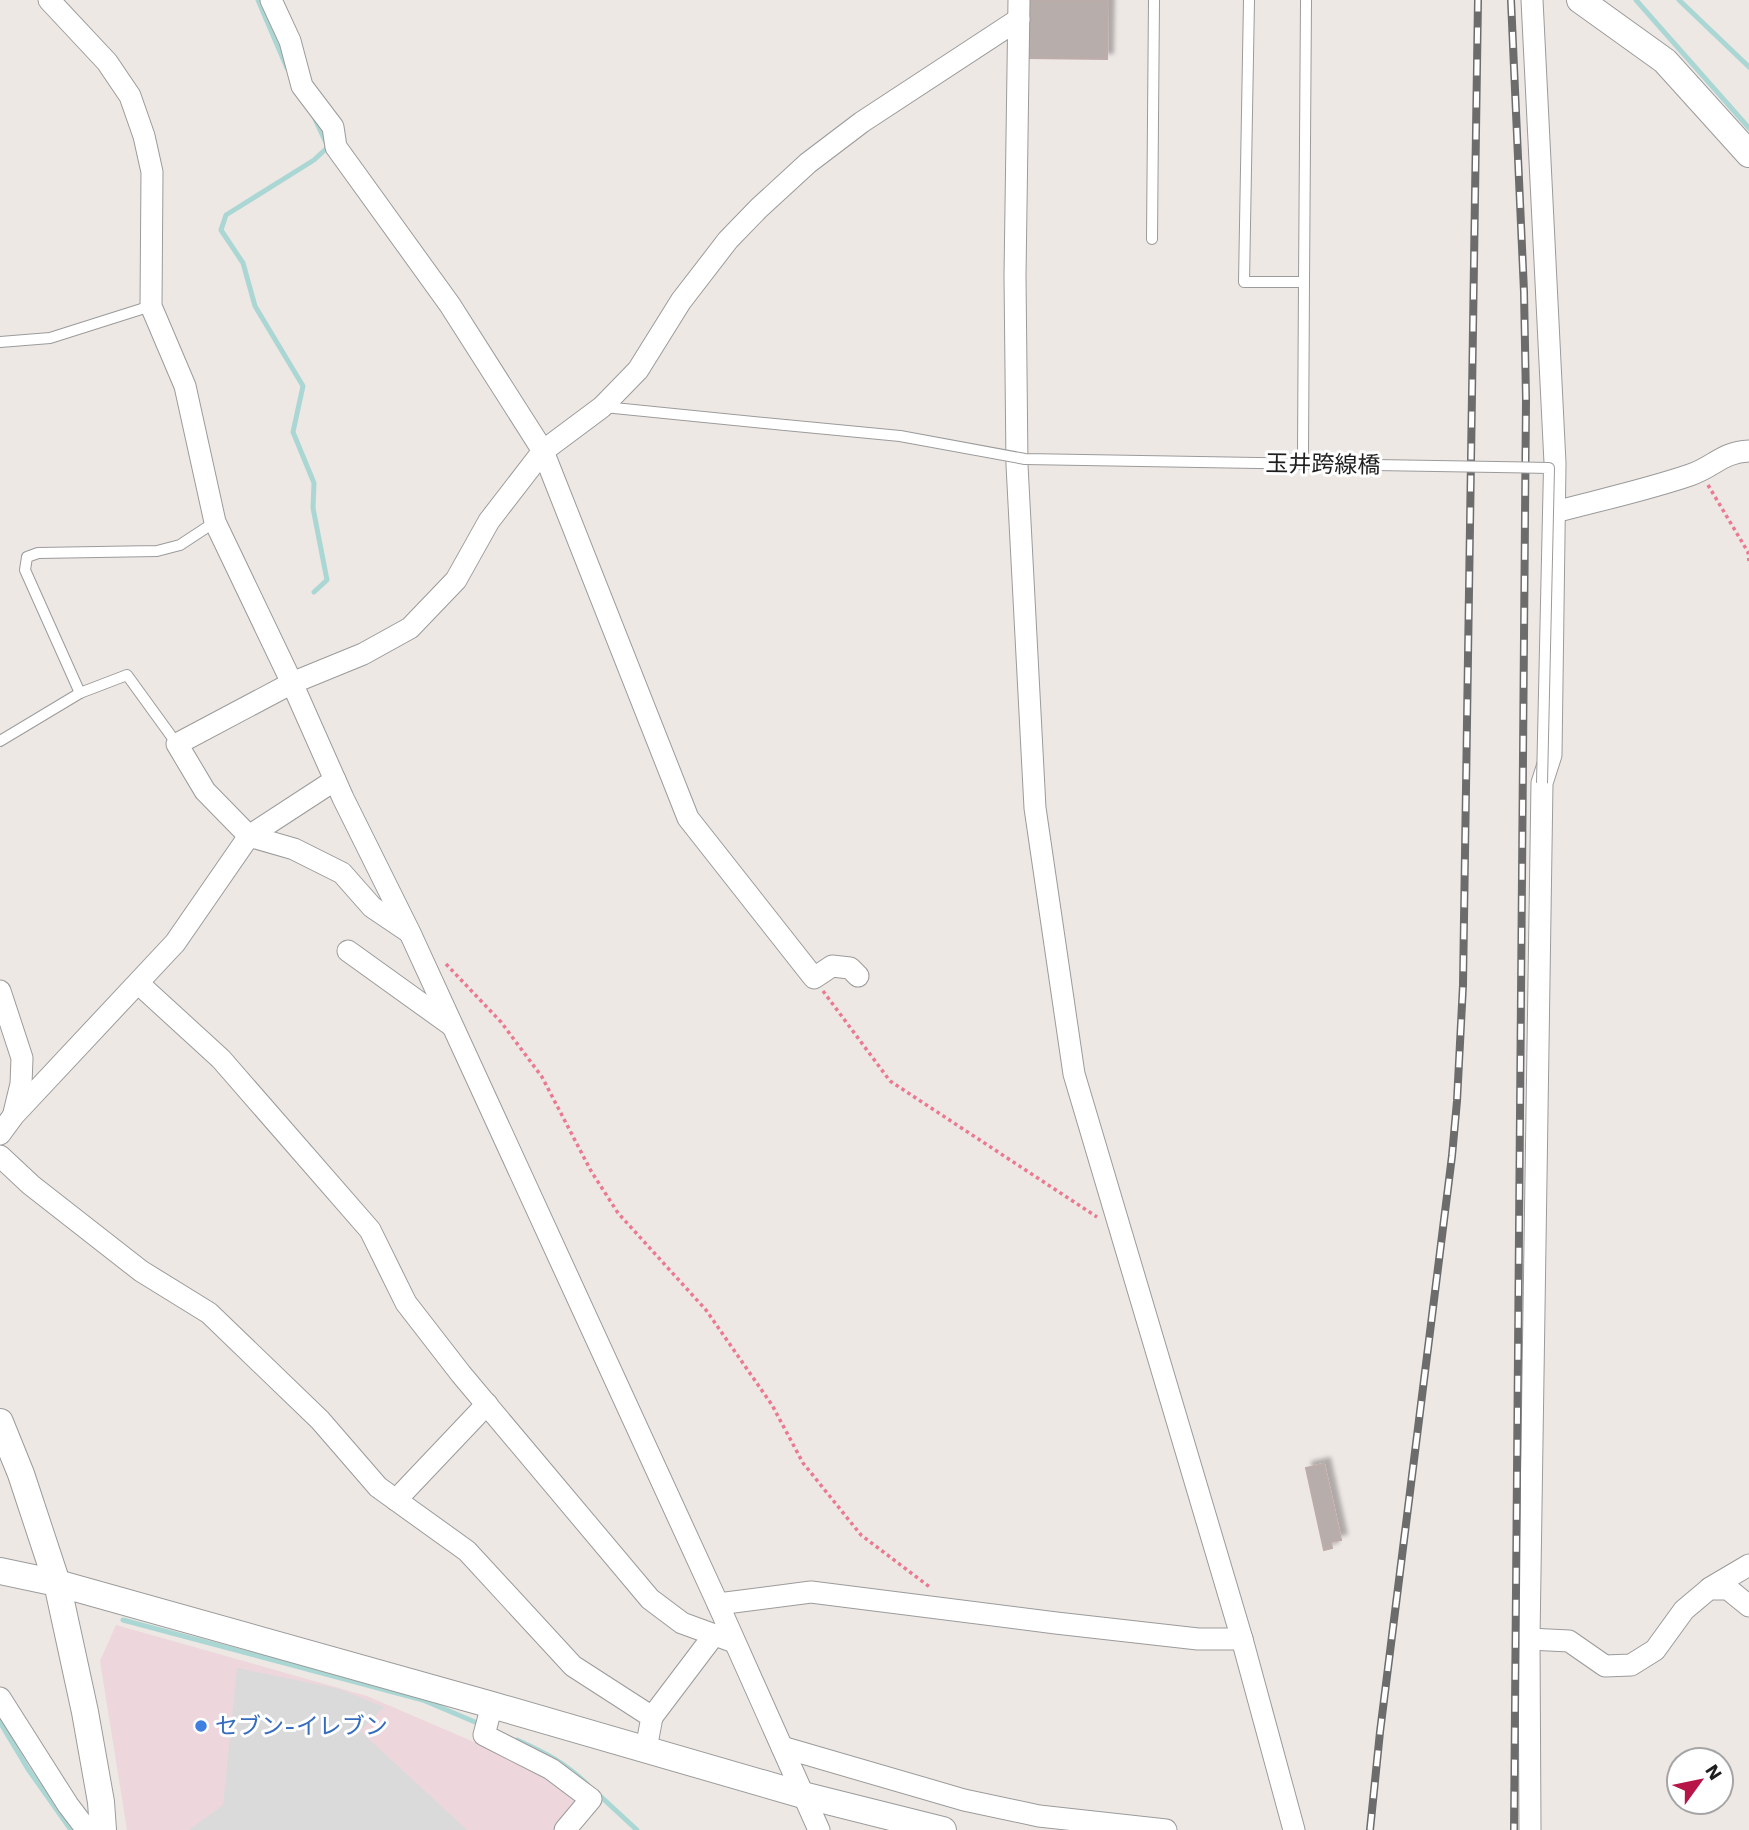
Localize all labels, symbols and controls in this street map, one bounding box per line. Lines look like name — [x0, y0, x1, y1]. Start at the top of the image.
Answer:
street label: 玉井跨線橋 — [1265, 450, 1381, 479]
place label: セブン-イレブン — [215, 1713, 388, 1740]
marker: セブン-イレブン — [193, 1718, 209, 1734]
north arrow — [1665, 1746, 1735, 1816]
text: N — [1700, 1760, 1727, 1784]

